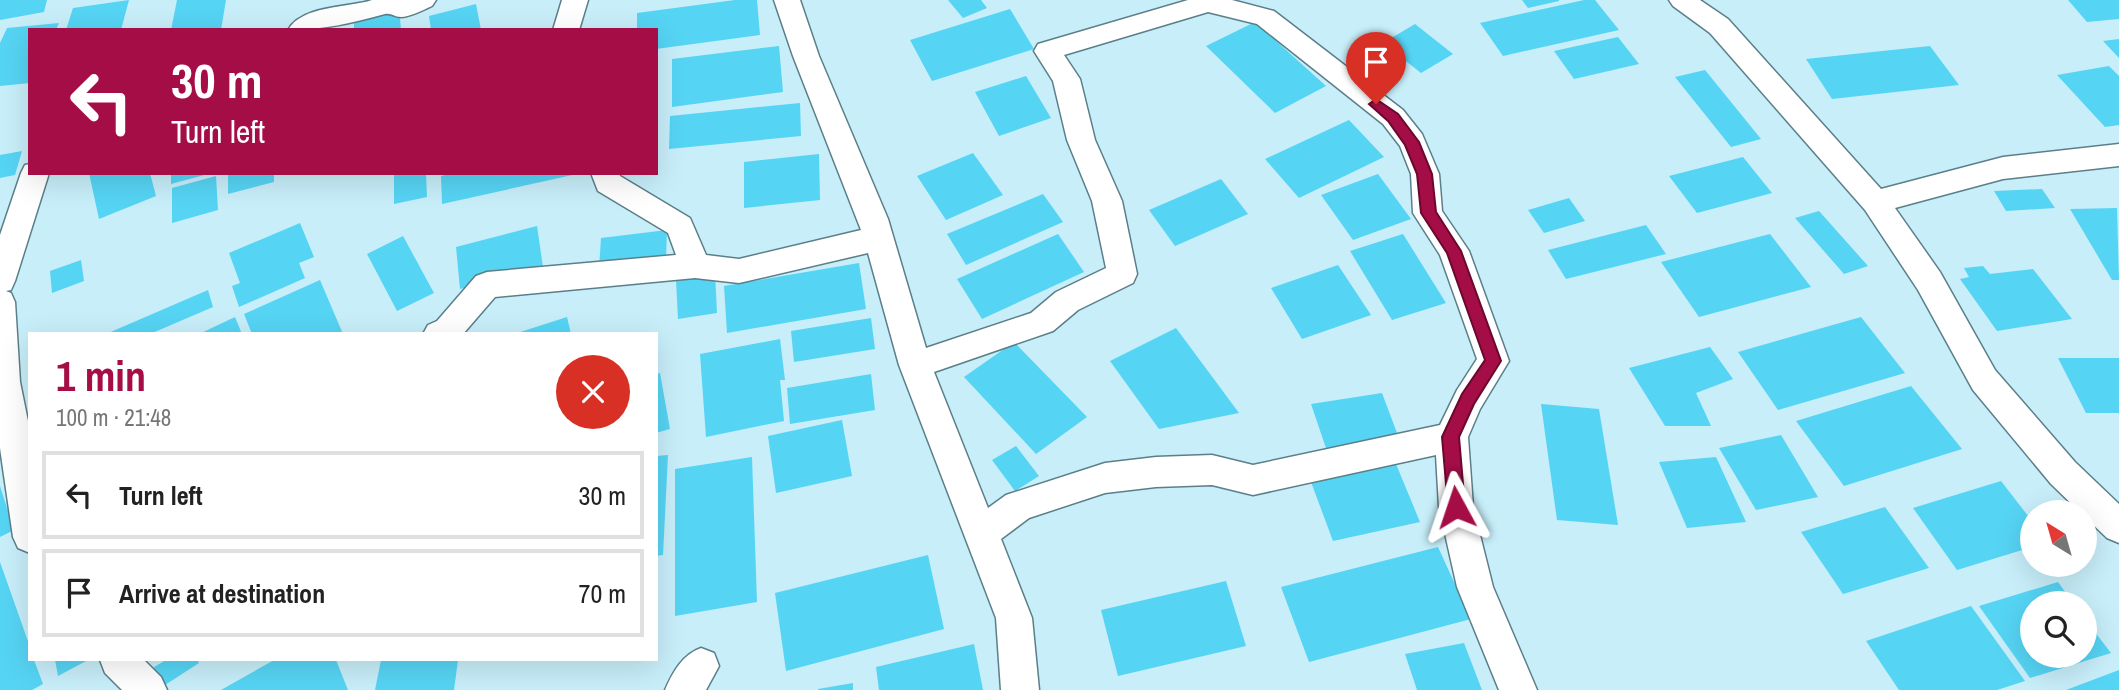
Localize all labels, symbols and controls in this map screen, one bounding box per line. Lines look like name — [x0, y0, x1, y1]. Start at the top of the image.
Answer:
pin — [1346, 32, 1406, 104]
icon: arrive — [1357, 43, 1395, 81]
text: 30 m — [171, 47, 263, 113]
icon: left — [56, 56, 147, 147]
text: Turn left — [171, 110, 265, 153]
text: 1 min — [56, 348, 146, 404]
button: close — [556, 355, 630, 429]
text: 100 m · 21:48 — [56, 402, 171, 433]
position arrow — [1419, 470, 1493, 544]
icon: left — [60, 476, 98, 514]
text: Turn left — [119, 478, 203, 513]
text: 30 m — [579, 478, 626, 513]
north arrow — [2020, 500, 2096, 578]
map controls — [2020, 500, 2097, 668]
icon: arrive — [60, 574, 98, 612]
text: Arrive at destination — [119, 576, 325, 611]
text: 70 m — [579, 576, 626, 611]
button: search — [2020, 591, 2097, 668]

